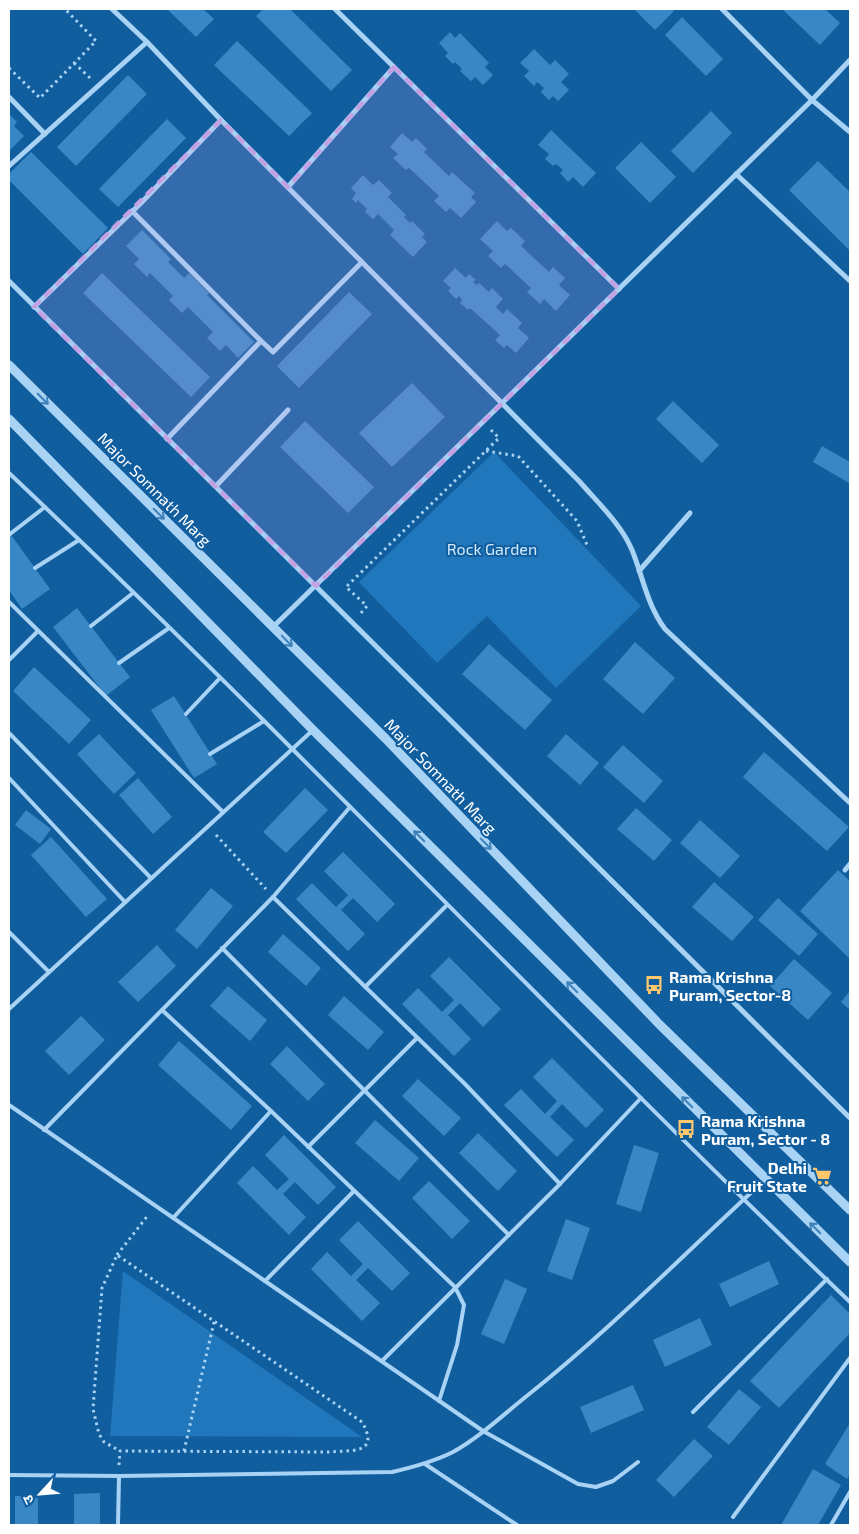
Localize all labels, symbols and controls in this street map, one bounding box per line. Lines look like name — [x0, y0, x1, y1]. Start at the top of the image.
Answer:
one-way arrow — [37, 393, 49, 405]
street label: Major Somnath Marg — [94, 428, 216, 550]
one-way arrow — [153, 507, 165, 520]
park label: Rock Garden — [447, 539, 537, 558]
one-way arrow — [281, 634, 293, 647]
street label: Major Somnath Marg — [380, 714, 501, 838]
one-way arrow — [413, 829, 425, 842]
one-way arrow — [480, 838, 492, 850]
place label: Rama Krishna Puram, Sector-8 — [669, 967, 791, 1004]
bus stop icon: Rama Krishna Puram, Sector-8 — [643, 974, 665, 996]
one-way arrow — [566, 981, 578, 993]
one-way arrow — [681, 1095, 693, 1108]
place label: Rama Krishna Puram, Sector - 8 — [701, 1111, 830, 1148]
bus stop icon: Rama Krishna Puram, Sector - 8 — [675, 1118, 697, 1140]
place label: Delhi Fruit State — [727, 1158, 807, 1195]
supermarket icon: Delhi Fruit State — [811, 1165, 833, 1187]
one-way arrow — [809, 1222, 822, 1234]
north arrow — [15, 1469, 65, 1519]
text: उ — [18, 1492, 37, 1507]

